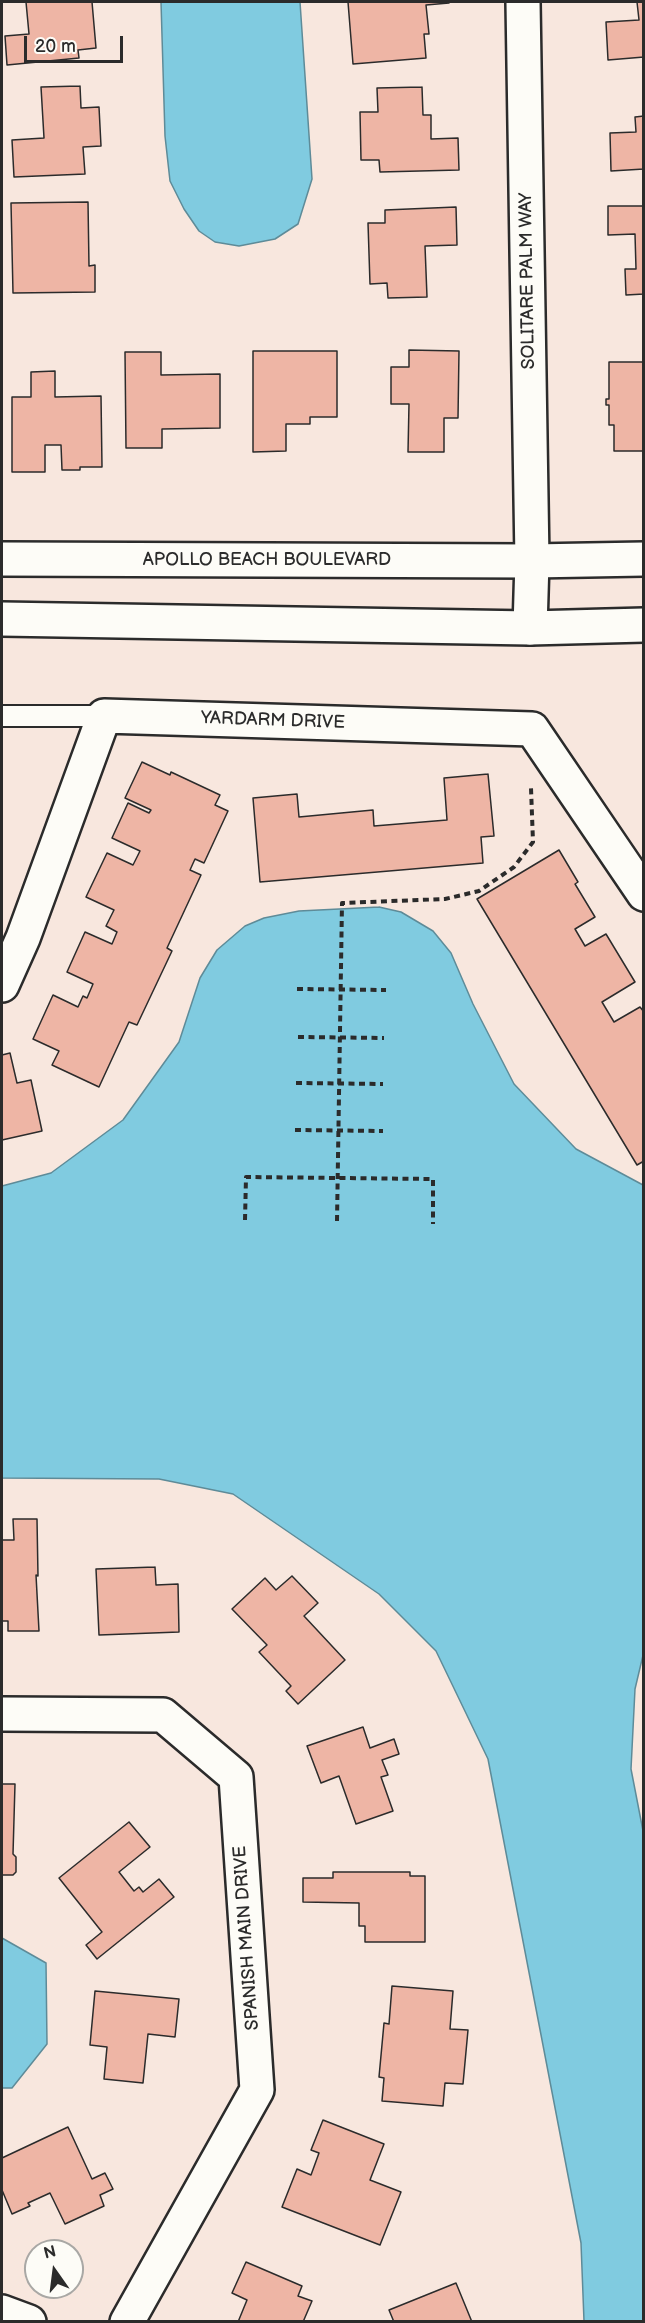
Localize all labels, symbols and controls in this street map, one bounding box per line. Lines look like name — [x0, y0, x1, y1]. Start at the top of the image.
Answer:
scale bar — [27, 24, 126, 62]
text: 20 m — [35, 36, 76, 57]
street label: SOLITARE PALM WAY — [516, 192, 540, 370]
street label: APOLLO BEACH BOULEVARD — [143, 549, 391, 571]
street label: YARDARM DRIVE — [201, 708, 345, 734]
street label: SPANISH MAIN DRIVE — [230, 1845, 264, 2031]
north arrow — [24, 2239, 84, 2299]
text: N — [42, 2242, 58, 2264]

